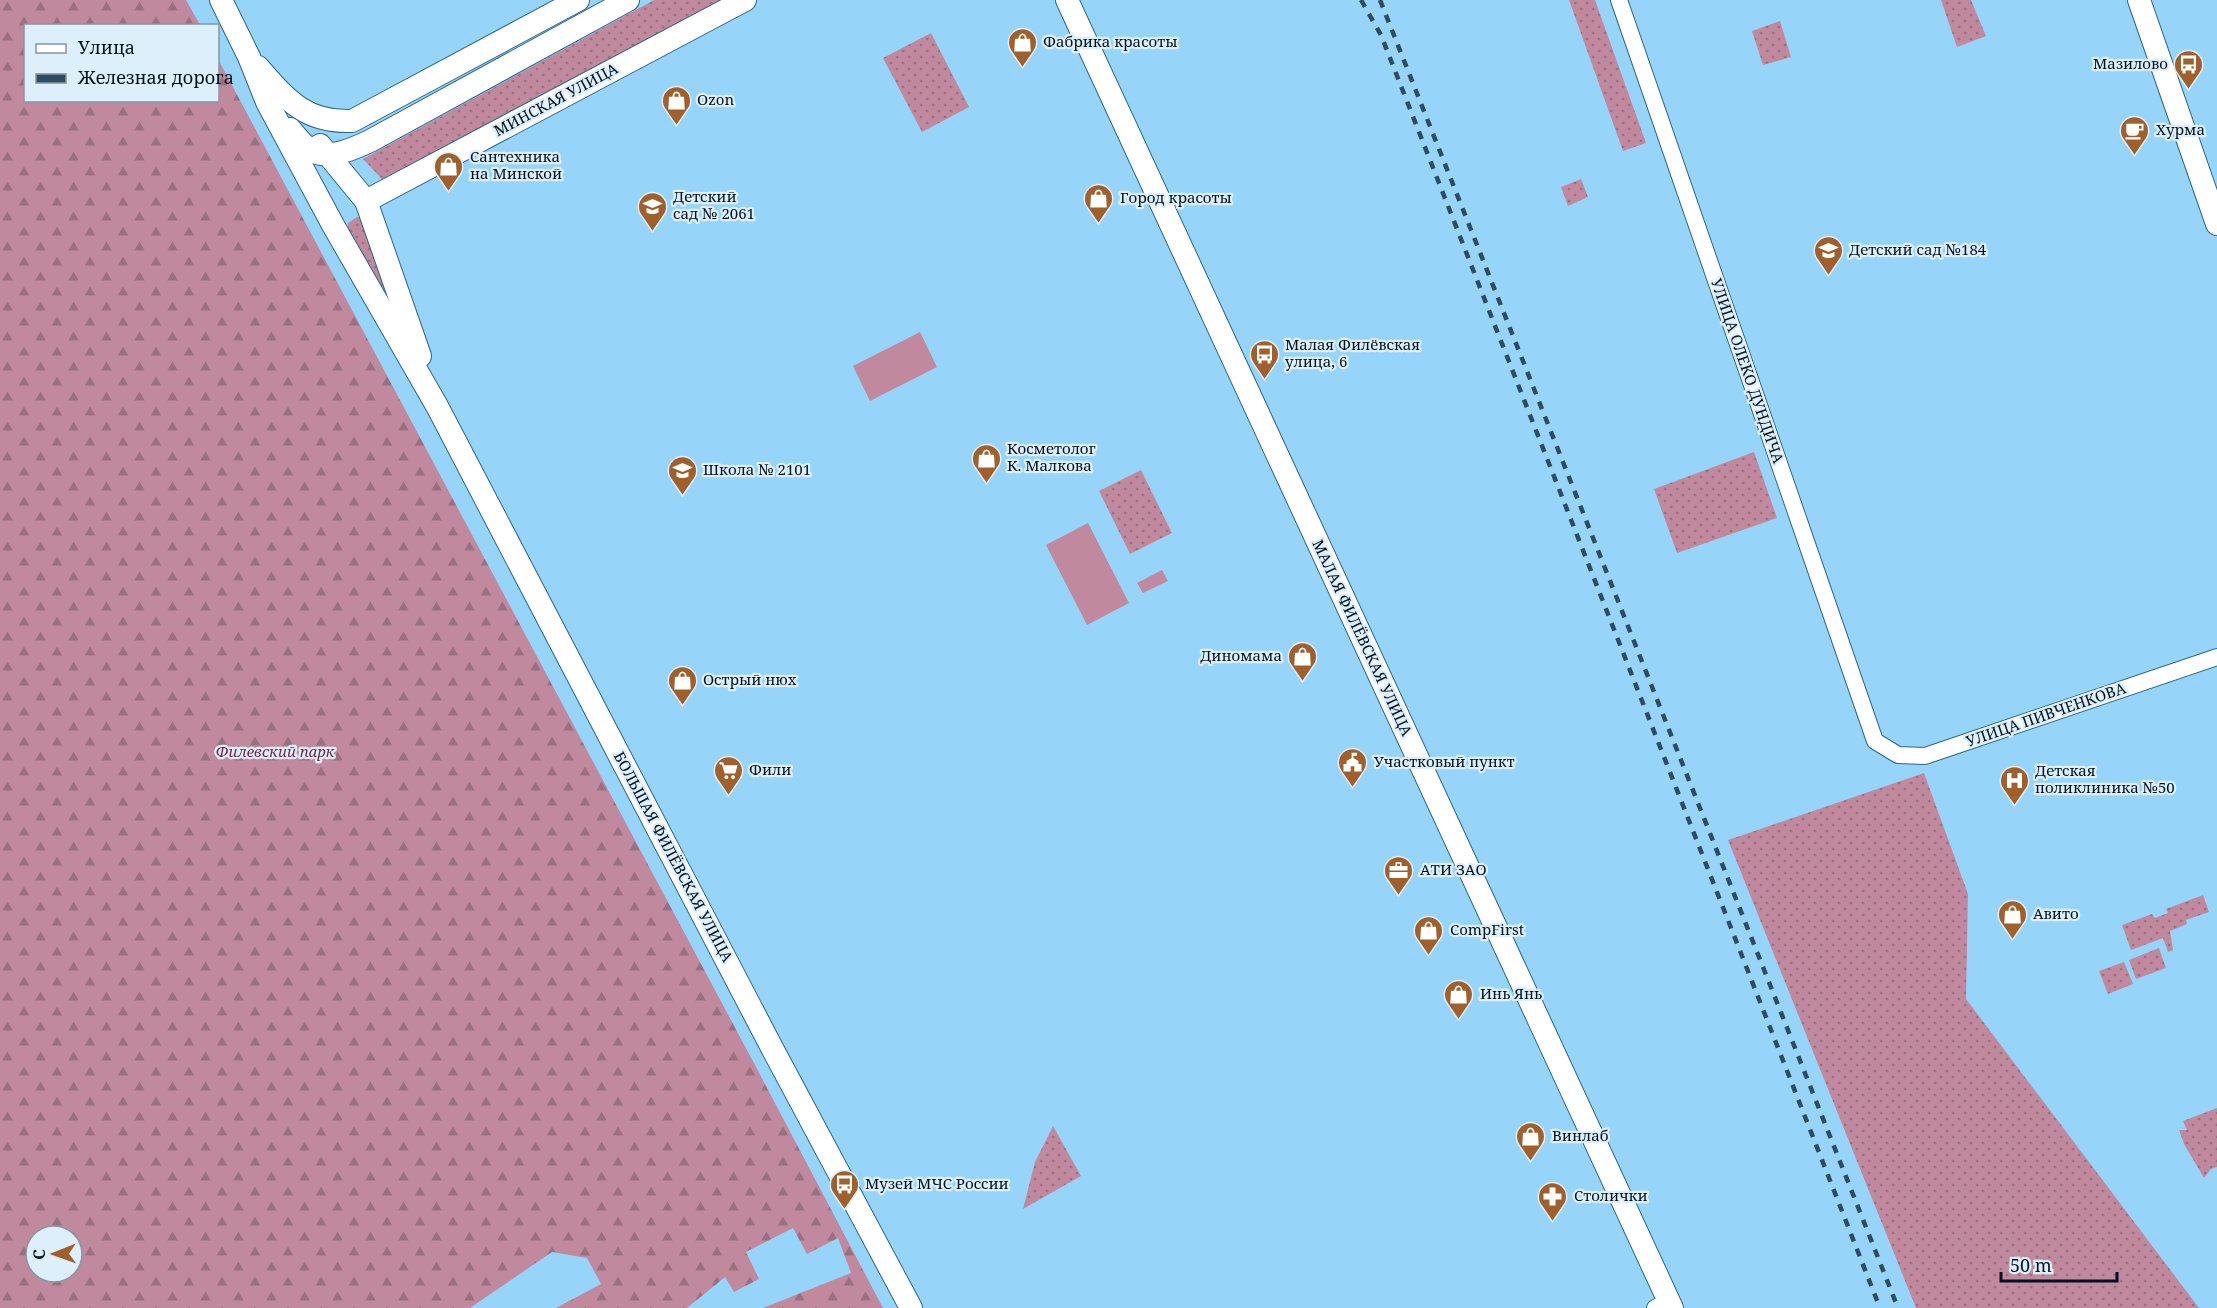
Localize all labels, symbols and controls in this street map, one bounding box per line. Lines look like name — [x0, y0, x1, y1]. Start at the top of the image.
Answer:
legend — [24, 24, 219, 102]
shop icon: Фабрика красоты — [1006, 26, 1038, 68]
place label: Фабрика красоты — [1043, 31, 1177, 51]
text: Улица — [78, 35, 135, 59]
bus stop icon: Мазилово — [2173, 48, 2205, 90]
place label: Мазилово — [2093, 53, 2168, 73]
street label: МИНСКАЯ УЛИЦА — [490, 58, 621, 140]
text: Железная дорога — [77, 65, 234, 89]
shop icon: Ozon — [660, 84, 692, 126]
place label: Ozon — [697, 89, 734, 109]
cafe icon: Хурма — [2119, 114, 2151, 156]
place label: Хурма — [2156, 119, 2205, 139]
place label: Сантехника на Минской — [470, 146, 562, 183]
shop icon: Сантехника на Минской — [433, 150, 465, 192]
shop icon: Город красоты — [1083, 182, 1115, 224]
place label: Детский сад № 2061 — [673, 186, 755, 223]
place label: Город красоты — [1120, 187, 1232, 207]
school or university icon: Детский сад № 2061 — [636, 190, 668, 232]
school or university icon: Детский сад №184 — [1812, 234, 1844, 276]
place label: Детский сад №184 — [1849, 239, 1987, 259]
street label: УЛИЦА ОЛЕКО ДУНДИЧА — [1707, 276, 1789, 466]
place label: Малая Филёвская улица, 6 — [1285, 334, 1420, 371]
bus stop icon: Малая Филёвская улица, 6 — [1248, 338, 1280, 380]
place label: Косметолог К. Малкова — [1007, 438, 1096, 475]
shop icon: Косметолог К. Малкова — [970, 442, 1002, 484]
school or university icon: Школа № 2101 — [666, 454, 698, 496]
place label: Школа № 2101 — [703, 459, 811, 479]
street label: МАЛАЯ ФИЛЁВСКАЯ УЛИЦА — [1308, 536, 1418, 740]
shop icon: Диномама — [1287, 640, 1319, 682]
place label: Диномама — [1200, 645, 1282, 665]
shop icon: Острый нюх — [666, 664, 698, 706]
place label: Острый нюх — [703, 669, 797, 689]
street label: УЛИЦА ПИВЧЕНКОВА — [1963, 677, 2129, 751]
park label: Филевский парк — [216, 741, 335, 761]
public building icon: Участковый пункт — [1337, 746, 1369, 788]
street label: БОЛЬШАЯ ФИЛЁВСКАЯ УЛИЦА — [610, 748, 738, 966]
place label: Участковый пункт — [1374, 751, 1515, 771]
supermarket icon: Фили — [712, 754, 744, 796]
place label: Фили — [749, 759, 791, 779]
place label: Детская поликлиника №50 — [2035, 760, 2175, 797]
hospital icon: Детская поликлиника №50 — [1998, 764, 2030, 806]
office icon: АТИ ЗАО — [1383, 854, 1415, 896]
place label: АТИ ЗАО — [1420, 859, 1487, 879]
shop icon: Авито — [1996, 898, 2028, 940]
place label: Авито — [2033, 903, 2079, 923]
shop icon: CompFirst — [1413, 914, 1445, 956]
place label: CompFirst — [1450, 919, 1524, 939]
shop icon: Инь Янь — [1443, 978, 1475, 1020]
place label: Инь Янь — [1480, 983, 1542, 1003]
shop icon: Винлаб — [1515, 1120, 1547, 1162]
place label: Винлаб — [1552, 1125, 1609, 1145]
bus stop icon: Музей МЧС России — [828, 1168, 860, 1210]
place label: Музей МЧС России — [865, 1173, 1009, 1193]
pharmacy icon: Столички — [1537, 1180, 1569, 1222]
place label: Столички — [1574, 1185, 1648, 1205]
north arrow — [24, 1224, 84, 1284]
scale bar — [2001, 1245, 2116, 1283]
text: С — [28, 1249, 50, 1260]
text: 50 m — [2010, 1253, 2052, 1277]

